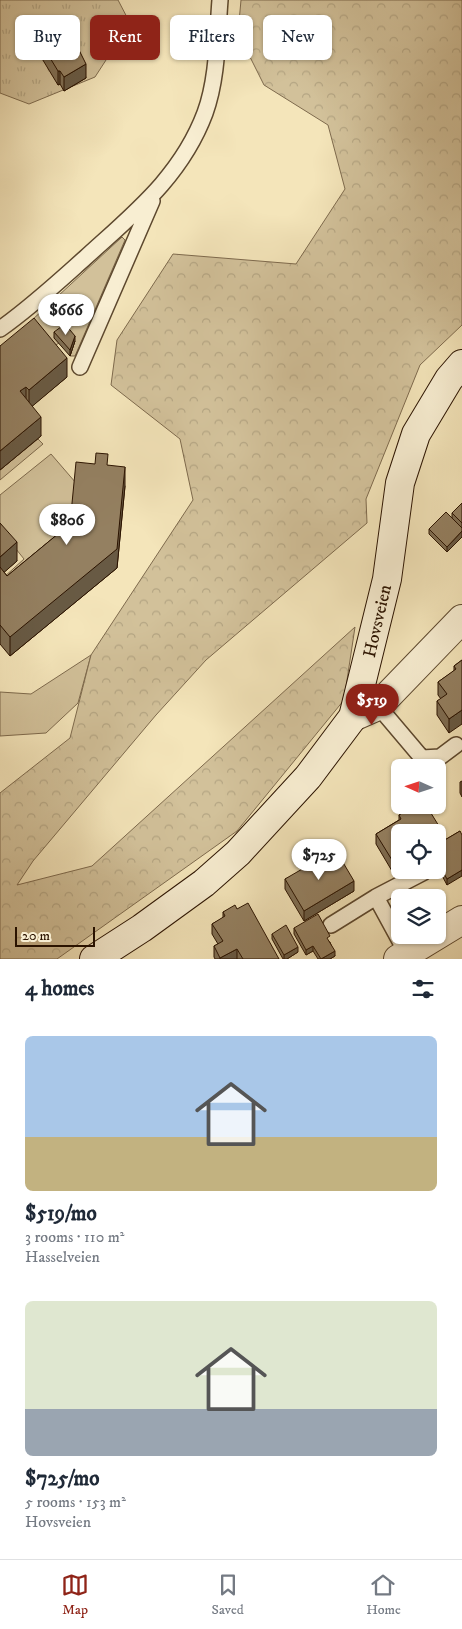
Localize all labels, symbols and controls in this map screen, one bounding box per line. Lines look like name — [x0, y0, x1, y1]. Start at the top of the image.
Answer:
chip: Buy — [15, 15, 80, 60]
chip: Rent — [90, 15, 160, 60]
chip: Filters — [170, 15, 253, 60]
chip: New — [263, 15, 332, 60]
pin: $666 — [36, 294, 96, 336]
text: $666 — [49, 300, 83, 320]
pin: $806 — [37, 504, 97, 546]
text: $806 — [50, 510, 84, 530]
street label: Hovsveien — [359, 582, 397, 660]
pin: $519 — [342, 684, 402, 726]
text: $519 — [357, 690, 387, 710]
north arrow — [391, 759, 446, 814]
map controls — [391, 759, 446, 944]
button: locate — [391, 824, 446, 879]
pin: $725 — [289, 838, 349, 881]
text: $725 — [303, 845, 335, 865]
button: layers — [391, 889, 446, 944]
scale bar — [15, 924, 95, 947]
text: 20 m — [22, 927, 50, 945]
icon: filters — [409, 975, 437, 1003]
text: 4 homes — [25, 976, 94, 1002]
icon: home — [186, 1069, 276, 1159]
text: $519/mo — [25, 1201, 97, 1227]
text: 3 rooms · 110 m² — [25, 1227, 124, 1247]
text: Hasselveien — [25, 1247, 100, 1267]
icon: home — [186, 1334, 276, 1424]
text: $725/mo — [25, 1466, 99, 1492]
text: 5 rooms · 153 m² — [25, 1492, 126, 1512]
text: Hovsveien — [25, 1512, 91, 1532]
tab: Map — [61, 1571, 89, 1619]
tab: Saved — [212, 1571, 244, 1619]
tab: Home — [366, 1571, 401, 1619]

